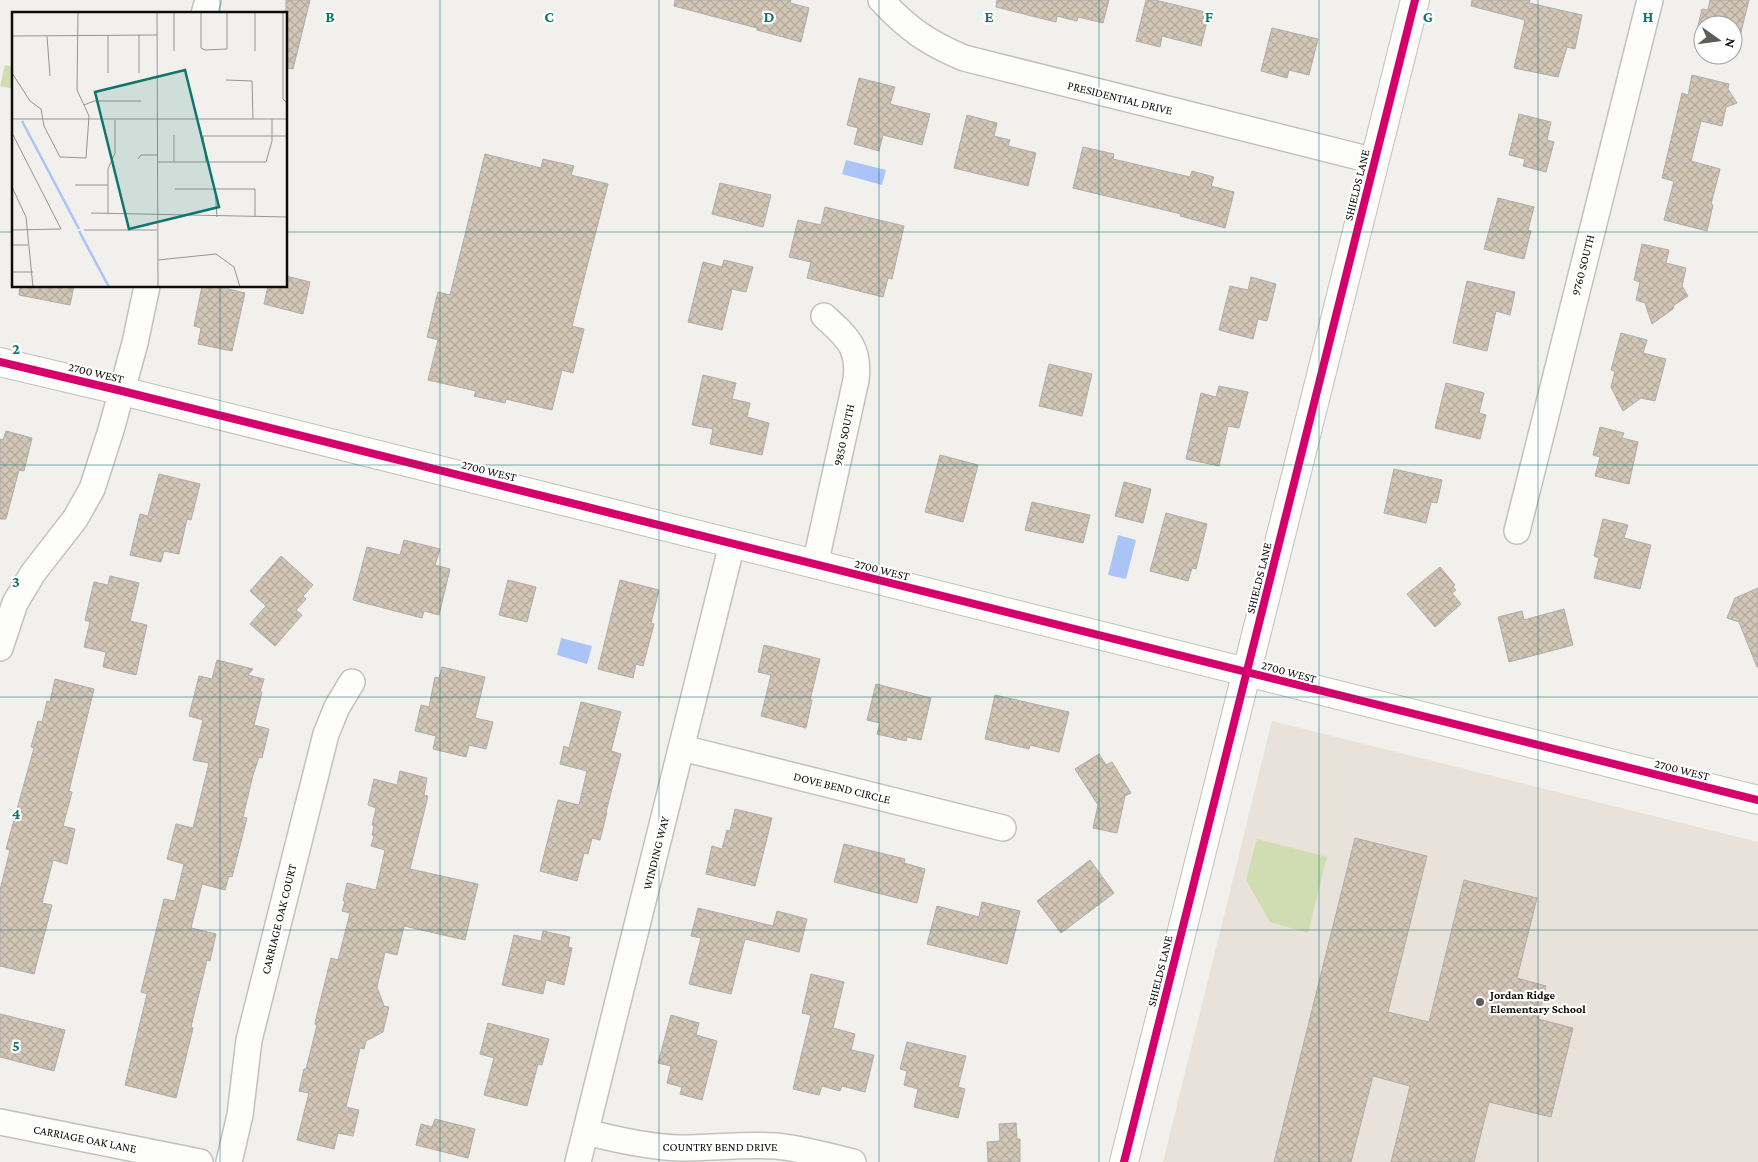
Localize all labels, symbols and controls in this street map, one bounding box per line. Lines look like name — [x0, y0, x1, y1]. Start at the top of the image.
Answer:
text: B — [325, 8, 335, 25]
text: C — [544, 8, 554, 25]
text: D — [763, 8, 775, 25]
text: E — [984, 8, 994, 25]
text: F — [1205, 8, 1214, 25]
text: G — [1423, 8, 1433, 25]
text: H — [1643, 8, 1654, 25]
inset map — [12, 12, 288, 288]
north arrow — [1693, 15, 1743, 65]
text: N — [1722, 37, 1740, 50]
street label: PRESIDENTIAL DRIVE — [1066, 78, 1174, 118]
street label: SHIELDS LANE — [1341, 148, 1373, 222]
street label: 9760 SOUTH — [1569, 233, 1597, 297]
text: 2 — [12, 340, 20, 357]
street label: 2700 WEST — [67, 360, 125, 386]
street label: 9850 SOUTH — [831, 403, 857, 467]
street label: 2700 WEST — [460, 457, 518, 485]
street label: SHIELDS LANE — [1243, 541, 1275, 615]
street label: 2700 WEST — [853, 556, 911, 584]
text: 3 — [12, 573, 20, 590]
street label: 2700 WEST — [1260, 658, 1318, 686]
street label: 2700 WEST — [1653, 756, 1711, 784]
street label: DOVE BEND CIRCLE — [792, 769, 892, 807]
text: 4 — [12, 805, 21, 822]
street label: WINDING WAY — [640, 814, 672, 891]
street label: CARRIAGE OAK COURT — [258, 862, 300, 976]
street label: SHIELDS LANE — [1144, 934, 1176, 1008]
place label: Jordan Ridge Elementary School — [1488, 988, 1586, 1016]
marker: Jordan Ridge Elementary School — [1474, 996, 1486, 1008]
text: 5 — [12, 1037, 20, 1054]
street label: CARRIAGE OAK LANE — [32, 1122, 138, 1156]
street label: COUNTRY BEND DRIVE — [662, 1140, 778, 1154]

